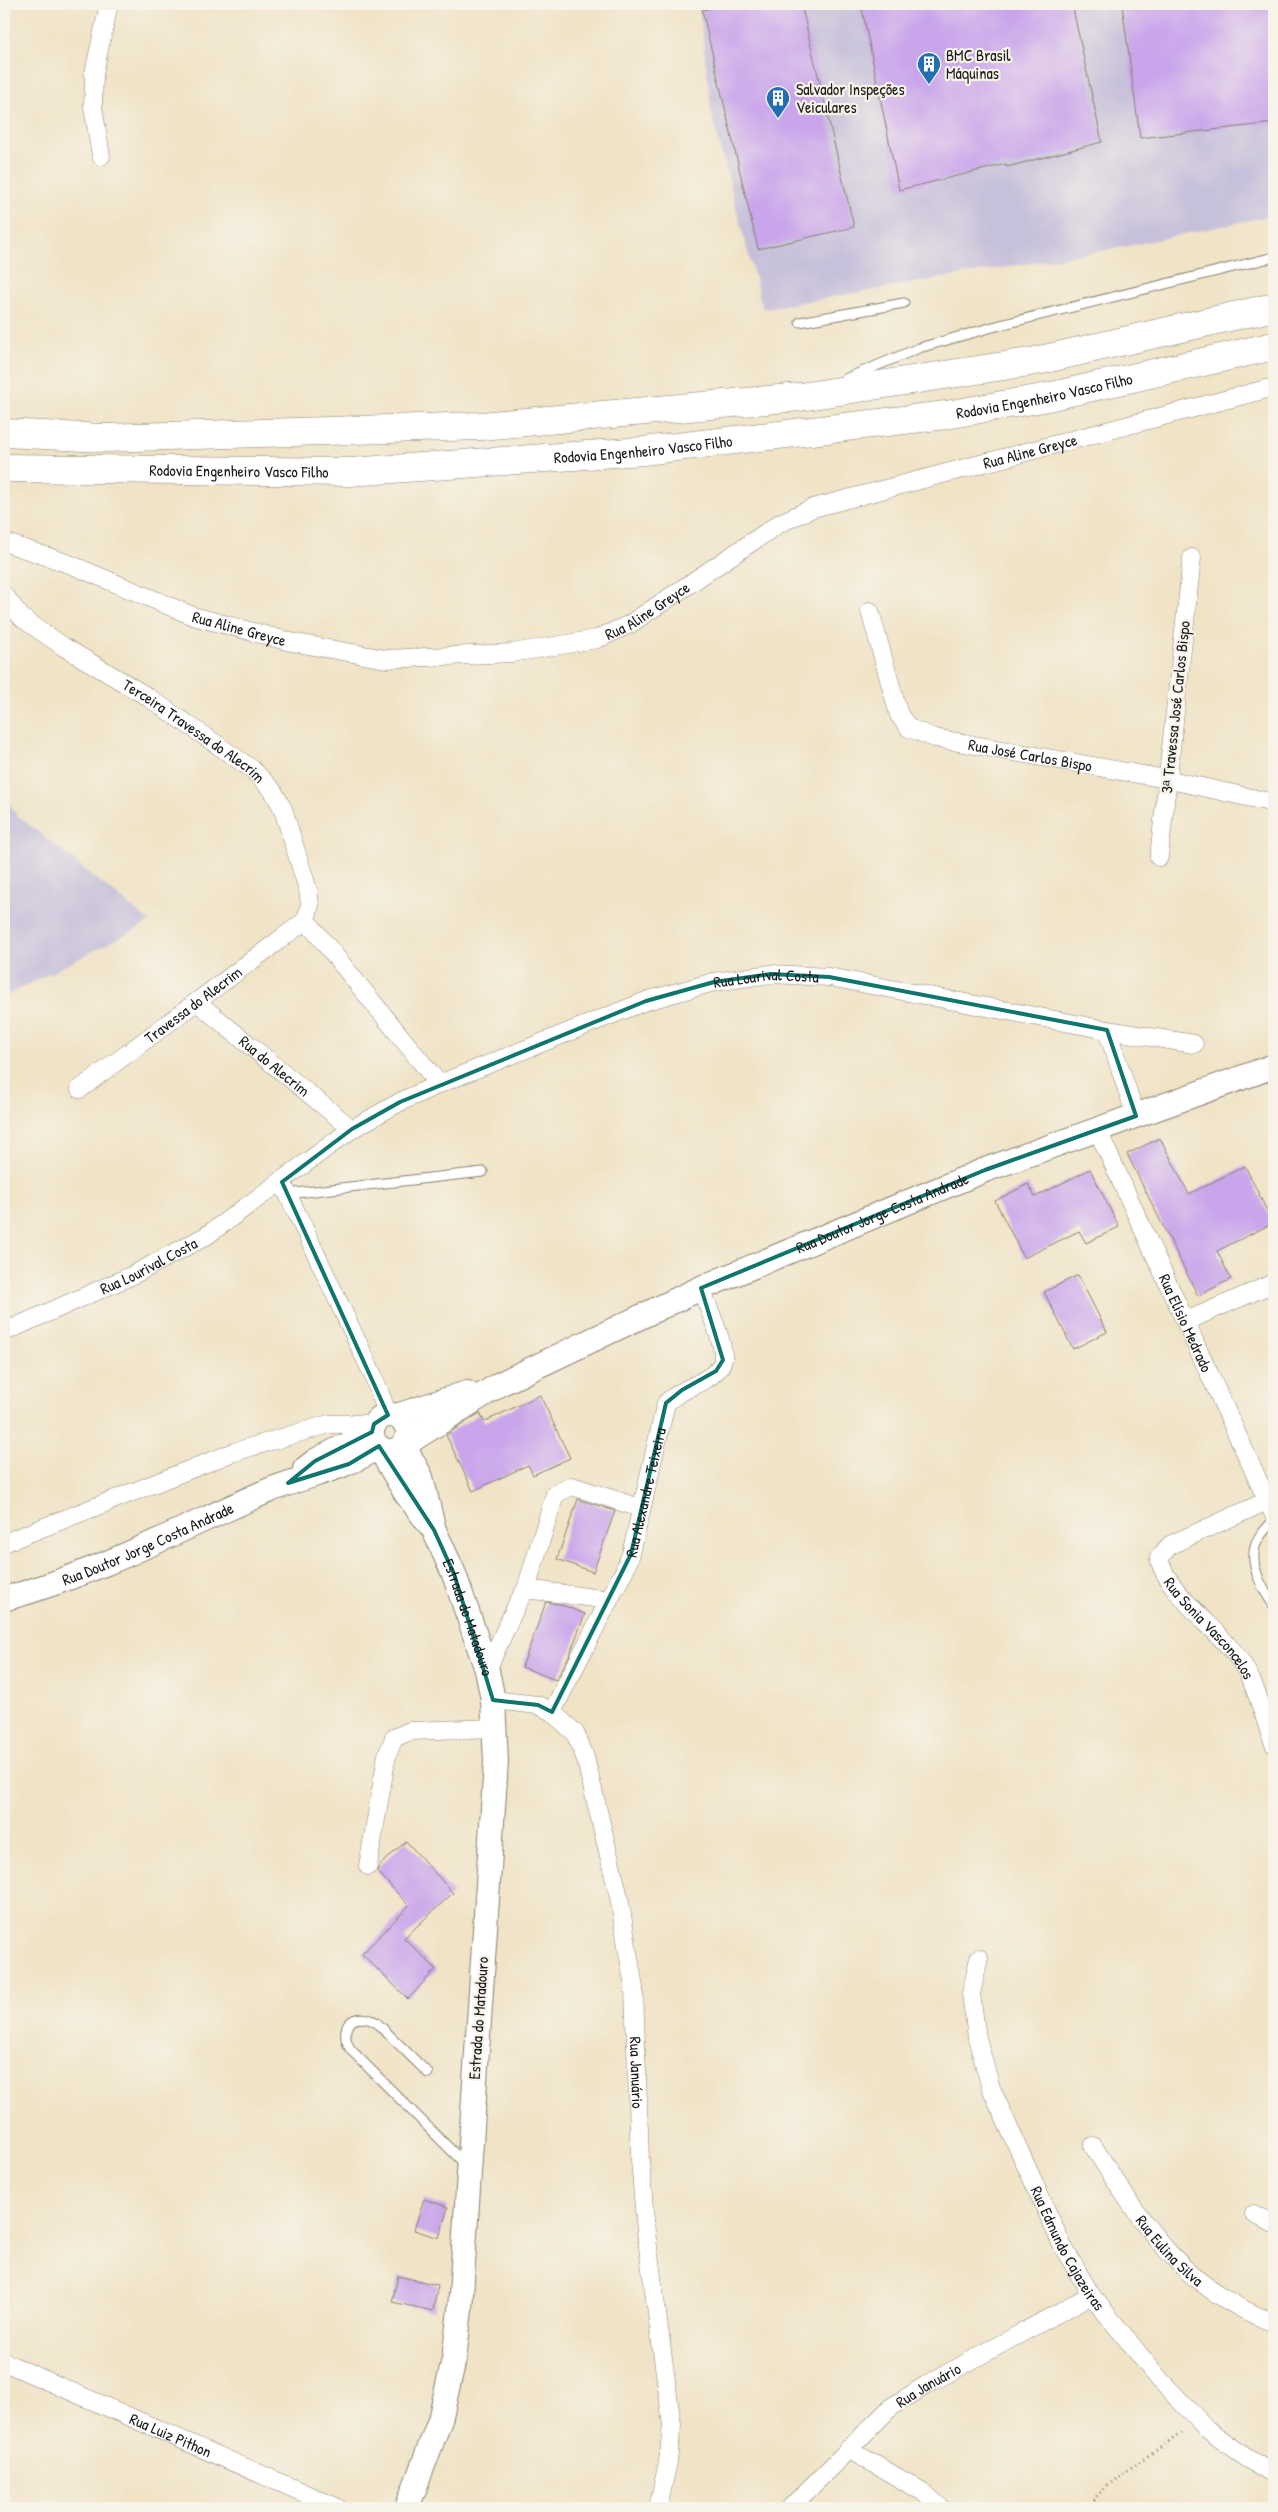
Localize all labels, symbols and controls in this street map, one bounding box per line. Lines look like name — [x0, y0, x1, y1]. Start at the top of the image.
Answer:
place label: BMC Brasil Máquinas — [946, 44, 1011, 84]
building icon: BMC Brasil Máquinas — [916, 51, 942, 85]
place label: Salvador Inspeções Veiculares — [796, 78, 905, 118]
building icon: Salvador Inspeções Veiculares — [765, 85, 791, 119]
street label: Rodovia Engenheiro Vasco Filho — [954, 367, 1135, 424]
street label: Rua Aline Greyce — [981, 428, 1080, 474]
street label: Rodovia Engenheiro Vasco Filho — [553, 429, 734, 468]
street label: Rodovia Engenheiro Vasco Filho — [149, 459, 329, 483]
street label: Rua Aline Greyce — [601, 576, 694, 645]
street label: Rua Aline Greyce — [190, 605, 289, 651]
street label: 3ᵃ Travessa José Carlos Bispo — [1155, 619, 1195, 794]
street label: Terceira Travessa do Alecrim — [119, 673, 270, 788]
street label: Rua José Carlos Bispo — [967, 733, 1094, 777]
street label: Travessa do Alecrim — [140, 961, 246, 1048]
street label: Rua Lourival Costa — [712, 963, 820, 993]
street label: Rua do Alecrim — [235, 1030, 315, 1101]
street label: Rua Doutor Jorge Costa Andrade — [792, 1167, 972, 1258]
street label: Rua Lourival Costa — [96, 1232, 201, 1299]
street label: Rua Elísio Medrado — [1154, 1270, 1218, 1376]
street label: Rua Alexandre Teixeira — [620, 1425, 671, 1559]
street label: Rua Doutor Jorge Costa Andrade — [59, 1496, 237, 1591]
street label: Estrada do Matadouro — [437, 1555, 499, 1678]
street label: Rua Sonia Vasconcelos — [1159, 1573, 1260, 1683]
street label: Estrada do Matadouro — [463, 1955, 493, 2080]
street label: Rua Januário — [625, 2036, 649, 2109]
street label: Rua Edmundo Cajazeiras — [1026, 2182, 1110, 2315]
street label: Rua Eulina Silva — [1131, 2210, 1208, 2291]
street label: Rua Januário — [891, 2357, 965, 2413]
street label: Rua Luiz Pithon — [126, 2407, 215, 2462]

